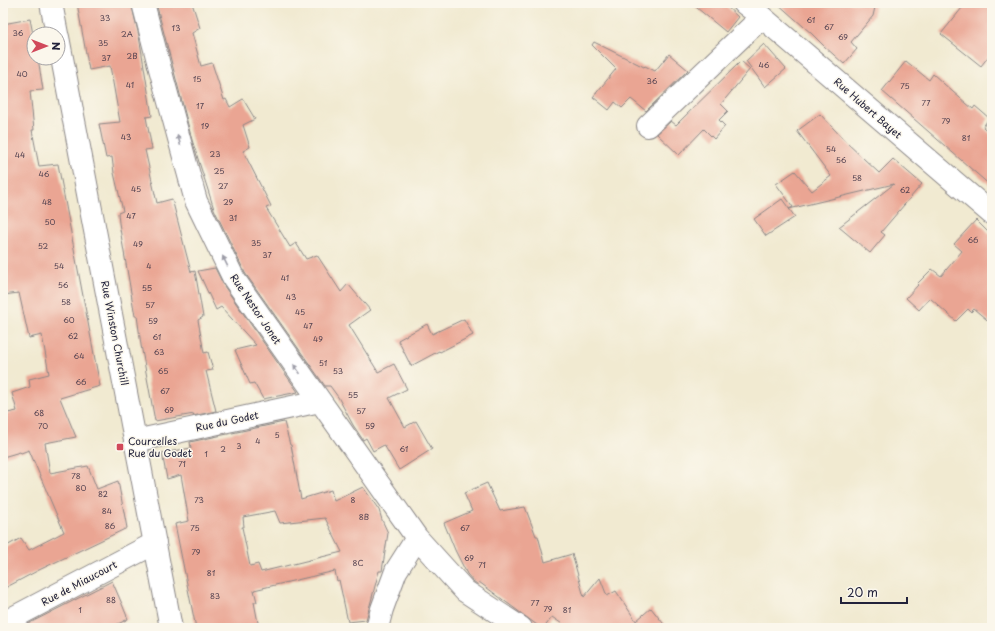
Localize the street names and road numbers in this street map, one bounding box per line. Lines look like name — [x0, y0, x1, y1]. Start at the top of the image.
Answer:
street label: Rue Hubert Bayet — [831, 74, 906, 141]
street label: Rue Nestor Jonet — [227, 271, 286, 347]
street label: Rue Winston Churchill — [98, 279, 133, 387]
street label: Rue du Godet — [194, 407, 260, 434]
street label: Rue de Miaucourt — [38, 556, 119, 609]

